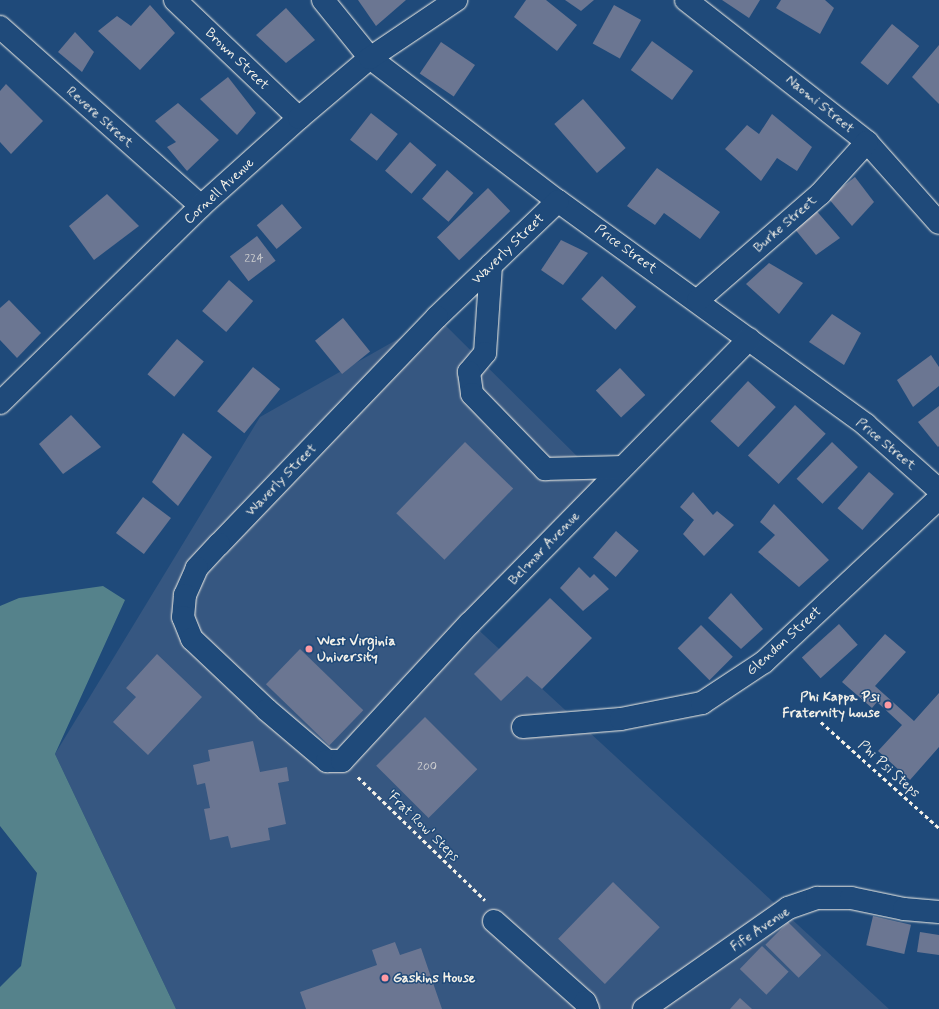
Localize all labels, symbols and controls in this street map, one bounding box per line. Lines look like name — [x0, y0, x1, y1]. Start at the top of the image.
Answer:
street label: Brown Street — [202, 25, 272, 93]
street label: Naomi Street — [783, 71, 857, 137]
street label: Revere Street — [63, 83, 137, 151]
street label: Cornell Avenue — [179, 153, 259, 229]
street label: Burke Street — [750, 192, 820, 256]
street label: Waverly Street — [468, 210, 548, 288]
street label: Price Street — [592, 221, 660, 277]
house number: 224 — [244, 253, 264, 267]
street label: Price Street — [853, 414, 919, 474]
street label: Waverly Street — [242, 440, 320, 520]
street label: Belmar Avenue — [505, 508, 583, 588]
street label: Glendon Street — [743, 603, 825, 679]
place label: West Virginia University — [317, 633, 396, 666]
marker: West Virginia University — [304, 644, 314, 654]
place label: Phi Kappa Psi Fraternity house — [782, 689, 880, 722]
marker: Phi Kappa Psi Fraternity house — [883, 700, 893, 710]
street label: Phi Psi Steps — [855, 737, 923, 801]
house number: 200 — [417, 761, 437, 775]
street label: 'Frat Row' Steps — [383, 787, 463, 865]
street label: Fife Avenue — [726, 902, 794, 956]
place label: Gaskins House — [393, 970, 476, 986]
marker: Gaskins House — [380, 973, 390, 983]

